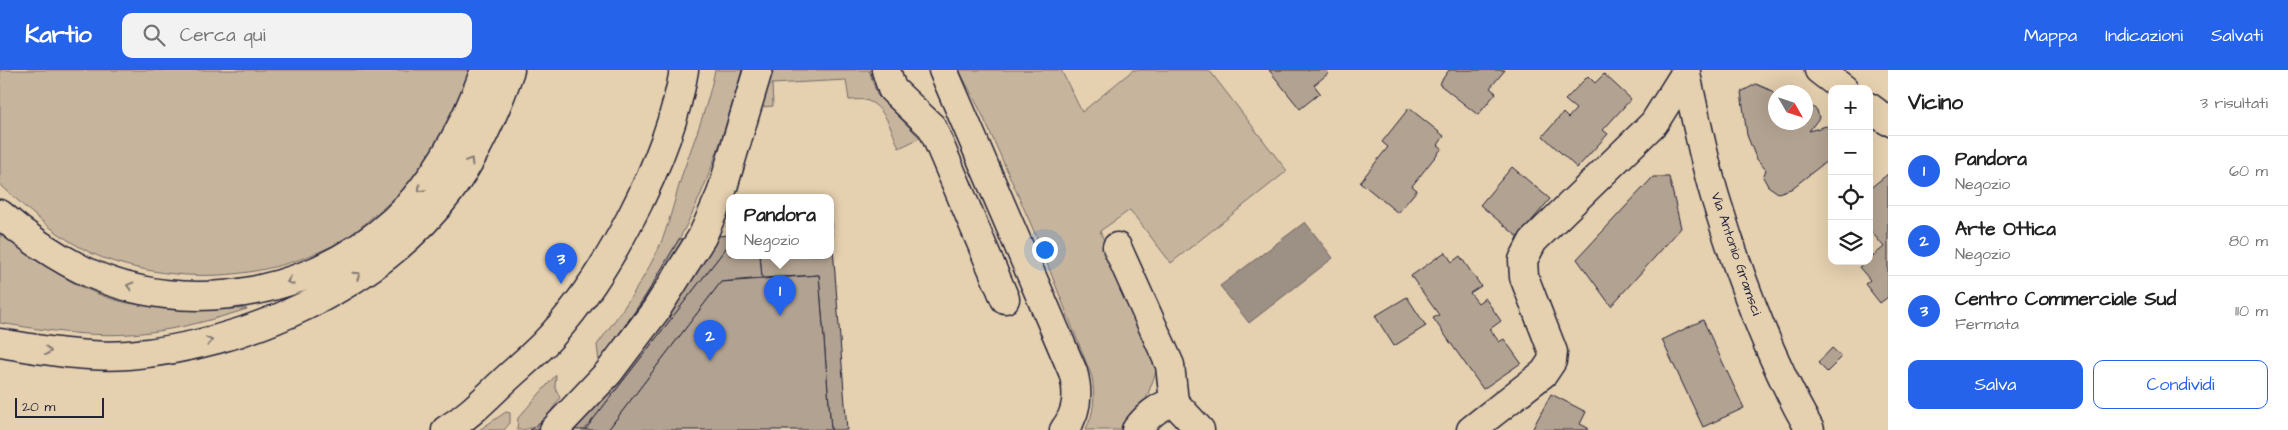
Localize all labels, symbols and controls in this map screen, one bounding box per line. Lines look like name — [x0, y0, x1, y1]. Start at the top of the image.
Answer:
search box — [122, 13, 472, 58]
text: Kartio — [25, 18, 92, 52]
icon: search — [140, 21, 168, 49]
text: Cerca qui — [180, 22, 266, 49]
text: Mappa — [2024, 23, 2077, 48]
text: Indicazioni — [2105, 23, 2183, 48]
text: Salvati — [2211, 23, 2263, 48]
north arrow — [1768, 85, 1813, 130]
map controls — [1828, 85, 1873, 265]
button: + — [1828, 85, 1873, 130]
text: Vicino — [1908, 88, 1963, 117]
text: 3 risultati — [2200, 92, 2268, 114]
button: − — [1828, 130, 1873, 175]
text: Pandora — [1955, 146, 2027, 173]
one-way arrow — [463, 157, 473, 166]
text: 1 — [1923, 160, 1925, 182]
text: 60 m — [2229, 160, 2268, 182]
text: Negozio — [1955, 173, 2010, 195]
button: locate — [1828, 175, 1873, 220]
one-way arrow — [418, 184, 427, 193]
street label: Via Antonio Gramsci — [1706, 190, 1766, 318]
popup — [726, 194, 834, 259]
text: Pandora — [744, 202, 816, 229]
text: Arte Ottica — [1955, 216, 2056, 243]
button: layers — [1828, 220, 1873, 265]
text: Negozio — [744, 229, 799, 251]
text: 2 — [1919, 230, 1929, 252]
text: 80 m — [2229, 230, 2268, 252]
your location — [1032, 237, 1058, 263]
pin: 3 — [545, 243, 577, 284]
text: Negozio — [1955, 243, 2010, 265]
one-way arrow — [352, 272, 361, 282]
one-way arrow — [286, 275, 295, 285]
pin: 1 — [764, 275, 796, 316]
one-way arrow — [125, 281, 134, 292]
text: Centro Commerciale Sud — [1955, 286, 2176, 313]
text: 3 — [1920, 300, 1928, 322]
text: 110 m — [2235, 300, 2268, 322]
text: Fermata — [1955, 313, 2019, 335]
pin: 2 — [694, 320, 726, 361]
one-way arrow — [205, 336, 214, 347]
one-way arrow — [44, 345, 52, 356]
button: Salva — [1908, 360, 2083, 409]
button: Condividi — [2093, 360, 2268, 409]
scale bar — [15, 395, 104, 418]
text: 20 m — [22, 397, 55, 417]

